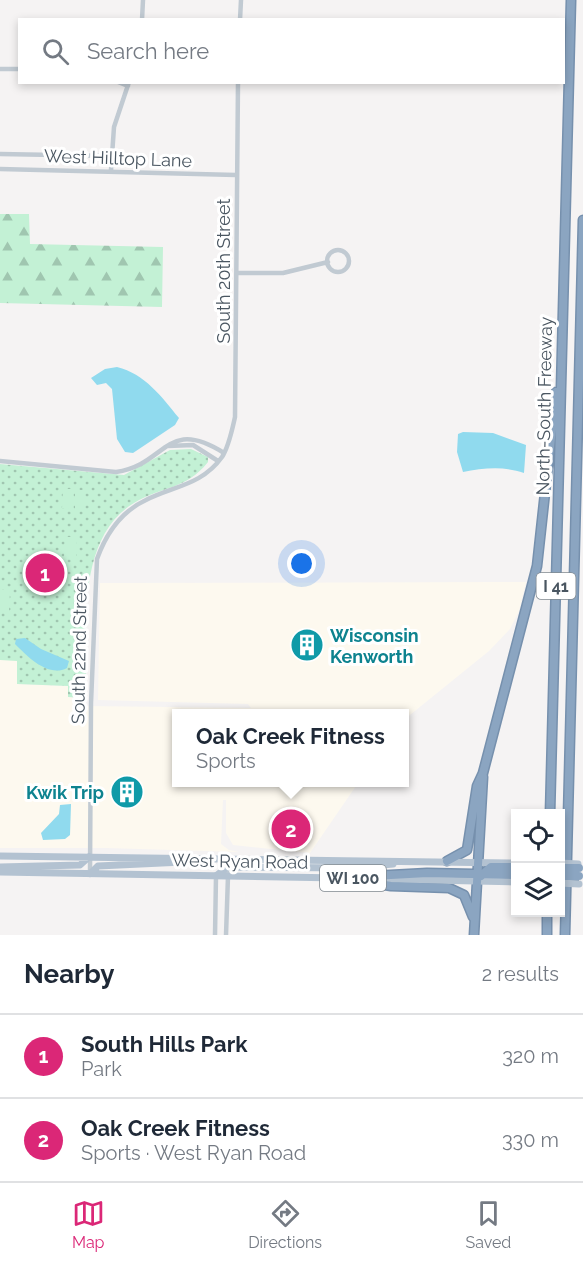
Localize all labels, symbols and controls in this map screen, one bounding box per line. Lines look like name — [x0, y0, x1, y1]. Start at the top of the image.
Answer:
search box — [18, 18, 565, 84]
icon: search — [39, 35, 72, 68]
text: Search here — [87, 38, 209, 64]
street label: West Hilltop Lane — [44, 145, 193, 171]
street label: South 20th Street — [213, 199, 234, 343]
street label: North-South Freeway — [532, 316, 556, 496]
your location — [287, 549, 316, 578]
pin: 1 — [26, 550, 64, 596]
road number: I 41 — [536, 573, 576, 599]
street label: South 22nd Street — [67, 576, 91, 724]
place label: Wisconsin Kenworth — [330, 625, 419, 667]
building icon: Wisconsin Kenworth — [289, 627, 325, 663]
popup — [172, 709, 409, 787]
text: Oak Creek Fitness — [196, 723, 385, 749]
text: Sports — [196, 749, 256, 773]
building icon: Kwik Trip — [109, 774, 145, 810]
place label: Kwik Trip — [26, 782, 104, 803]
pin: 2 — [272, 806, 310, 852]
map controls — [511, 809, 565, 917]
button: locate — [511, 809, 565, 863]
street label: West Ryan Road — [171, 849, 309, 873]
button: layers — [511, 863, 565, 917]
road number: WI 100 — [320, 865, 386, 891]
text: Nearby — [24, 959, 114, 989]
text: 2 results — [482, 962, 559, 986]
text: South Hills Park — [81, 1031, 247, 1057]
text: 1 — [39, 1044, 48, 1068]
text: 320 m — [502, 1044, 559, 1068]
text: Park — [81, 1057, 122, 1081]
text: Oak Creek Fitness — [81, 1115, 270, 1141]
text: 2 — [38, 1128, 49, 1152]
text: 330 m — [502, 1128, 559, 1152]
text: Sports · West Ryan Road — [81, 1141, 306, 1165]
tab: Map — [72, 1197, 105, 1252]
tab: Directions — [248, 1197, 322, 1252]
tab: Saved — [465, 1197, 511, 1252]

